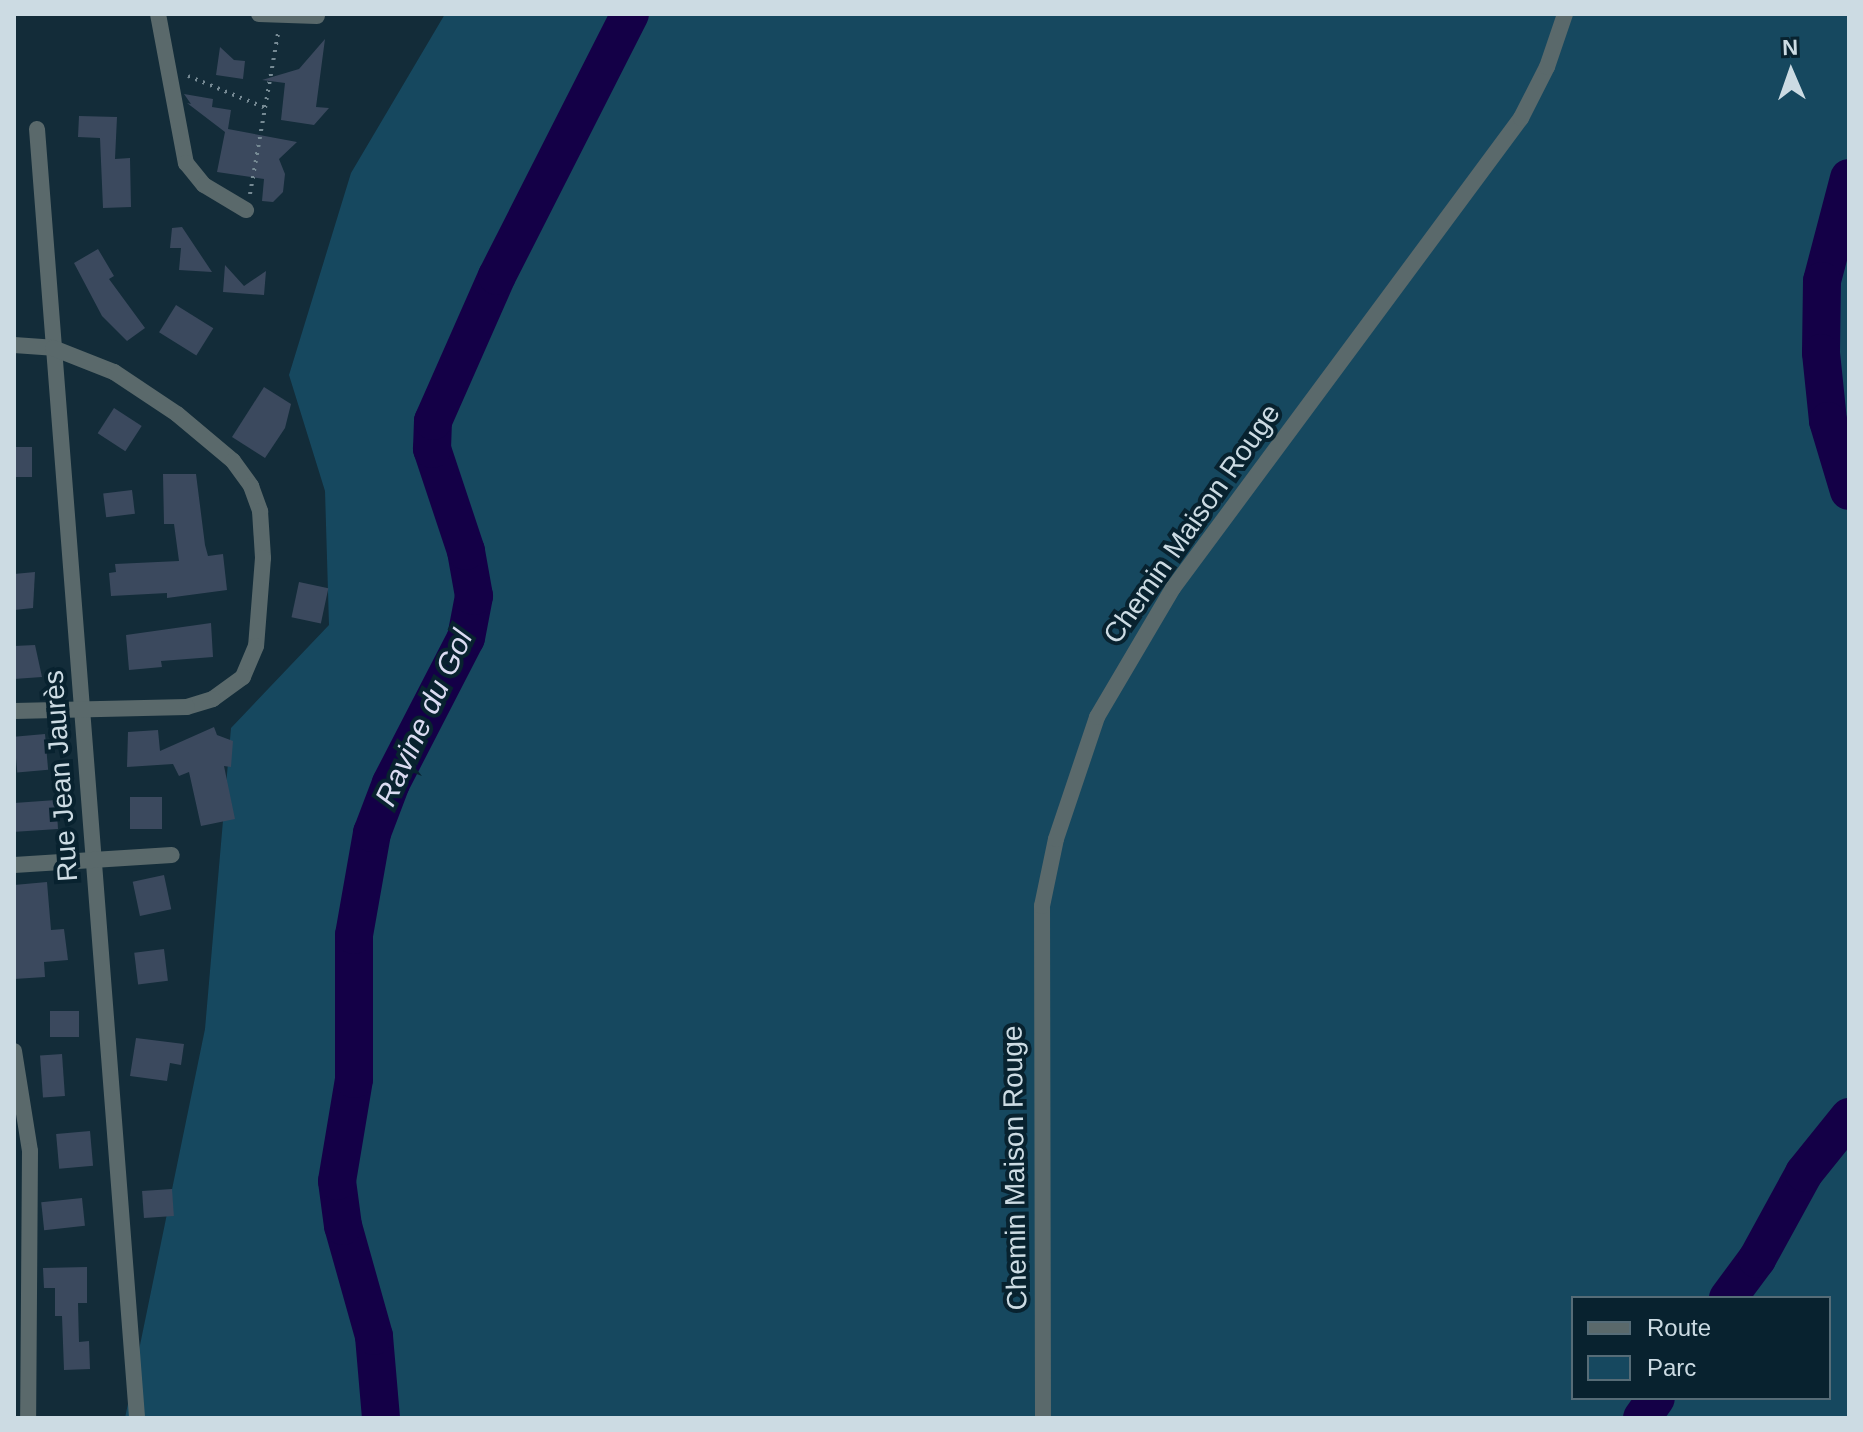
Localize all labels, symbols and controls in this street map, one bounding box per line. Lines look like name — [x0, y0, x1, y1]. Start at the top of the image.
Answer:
north arrow — [1751, 32, 1831, 112]
text: N — [1782, 35, 1799, 60]
street label: Chemin Maison Rouge — [1097, 398, 1287, 650]
water label: Ravine du Gol — [368, 624, 480, 812]
street label: Rue Jean Jaurès — [37, 669, 85, 883]
street label: Chemin Maison Rouge — [996, 1025, 1034, 1311]
legend — [1571, 1296, 1831, 1400]
text: Route — [1647, 1314, 1711, 1341]
text: Parc — [1647, 1354, 1696, 1381]

